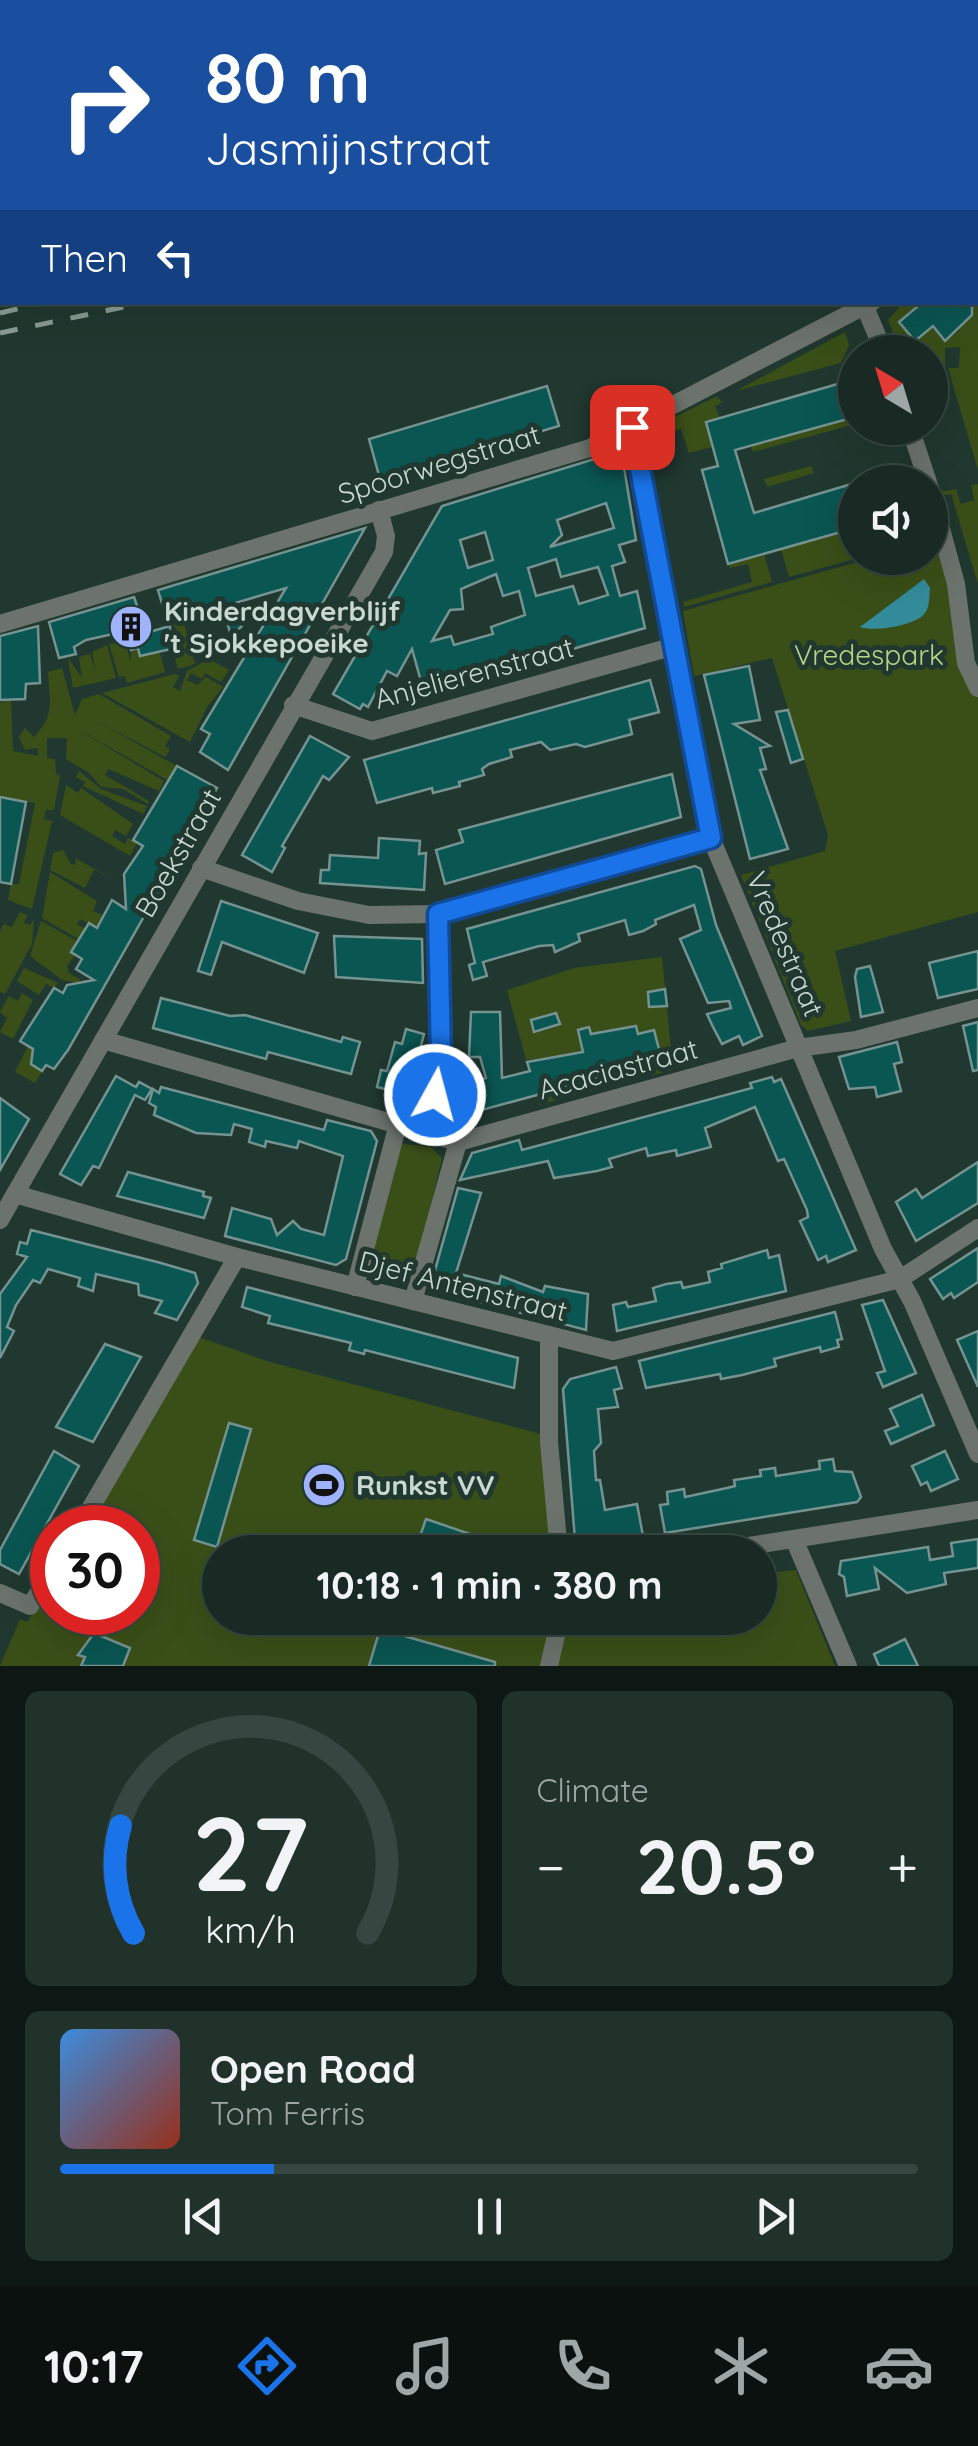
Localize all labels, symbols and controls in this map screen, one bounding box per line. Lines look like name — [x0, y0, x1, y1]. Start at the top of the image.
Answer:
text: 80 m — [205, 33, 370, 121]
icon: right — [40, 40, 170, 170]
text: Jasmijnstraat — [205, 120, 491, 176]
icon: left — [148, 230, 203, 285]
text: Then — [40, 234, 128, 282]
north arrow — [838, 335, 948, 445]
map controls — [838, 335, 948, 575]
pin — [590, 385, 675, 470]
icon: arrive — [605, 400, 660, 455]
street label: Spoorwegstraat — [334, 416, 544, 511]
button: sound — [838, 465, 948, 575]
place label: Kinderdagverblijf 't Sjokkepoeike — [164, 593, 401, 660]
building icon: Kinderdagverblijf 't Sjokkepoeike — [108, 604, 154, 650]
street label: Anjelierenstraat — [370, 629, 577, 716]
park label: Vredespark — [794, 637, 944, 672]
street label: Boekstraat — [127, 782, 228, 923]
street label: Vredestraat — [739, 866, 832, 1021]
street label: Acaciastraat — [534, 1030, 702, 1107]
position arrow — [383, 1043, 487, 1147]
street label: Djef Antenstraat — [355, 1243, 571, 1328]
sports icon: Runkst VV — [301, 1462, 347, 1508]
place label: Runkst VV — [356, 1467, 495, 1502]
speed limit sign: 30 — [30, 1505, 160, 1635]
text: 10:18 · 1 min · 380 m — [317, 1561, 662, 1609]
text: Climate — [537, 1770, 649, 1810]
text: 27 — [193, 1787, 309, 1917]
text: 20.5° — [636, 1819, 816, 1913]
text: − — [537, 1832, 565, 1901]
text: + — [887, 1832, 918, 1901]
text: km/h — [205, 1907, 296, 1952]
text: Open Road — [210, 2045, 416, 2093]
text: Tom Ferris — [210, 2093, 365, 2133]
icon: previous — [176, 2189, 231, 2244]
icon: pause — [462, 2189, 517, 2244]
icon: next — [748, 2189, 803, 2244]
icon: directions — [232, 2331, 302, 2401]
icon: music — [390, 2331, 460, 2401]
icon: phone — [548, 2331, 618, 2401]
icon: climate — [706, 2331, 776, 2401]
icon: car — [864, 2331, 934, 2401]
text: 10:17 — [44, 2338, 144, 2394]

